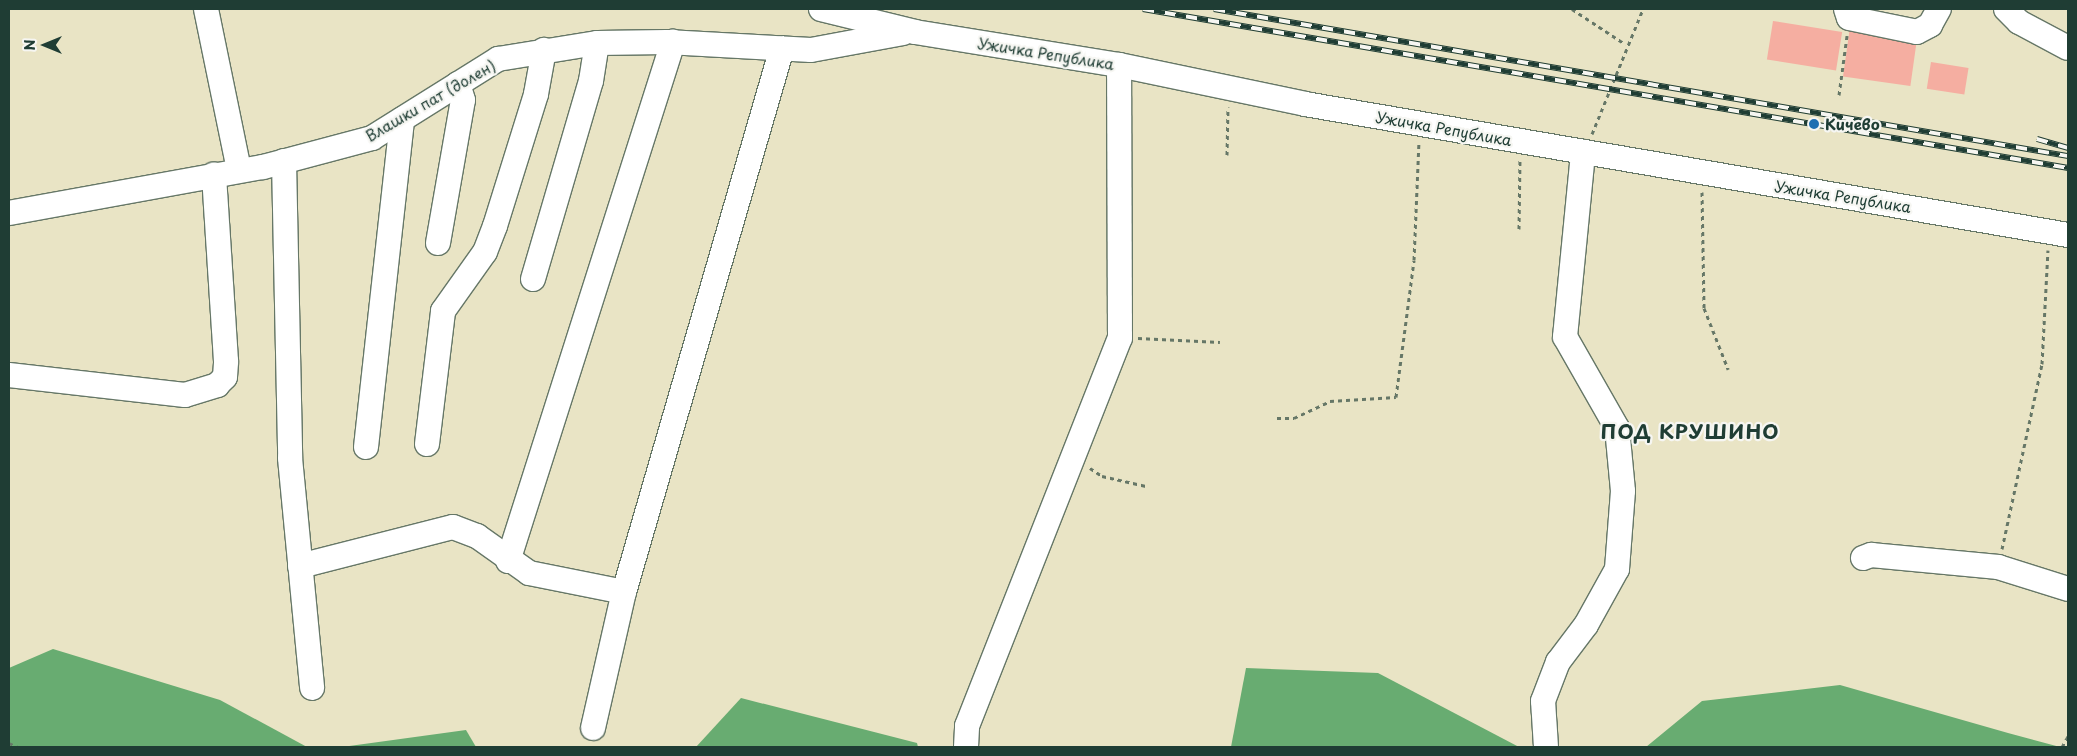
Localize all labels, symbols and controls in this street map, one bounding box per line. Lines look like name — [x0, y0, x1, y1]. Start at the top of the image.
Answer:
north arrow — [20, 20, 70, 70]
street label: Ужичка Република — [976, 33, 1116, 73]
text: N — [19, 39, 40, 51]
street label: Влашки пат (долен) — [361, 55, 499, 145]
street label: Ужичка Република — [1374, 107, 1514, 149]
place label: Кичево — [1825, 115, 1880, 133]
marker: Кичево — [1807, 117, 1821, 131]
street label: Ужичка Република — [1773, 176, 1913, 216]
district label: ПОД КРУШИНО — [1600, 419, 1780, 443]

